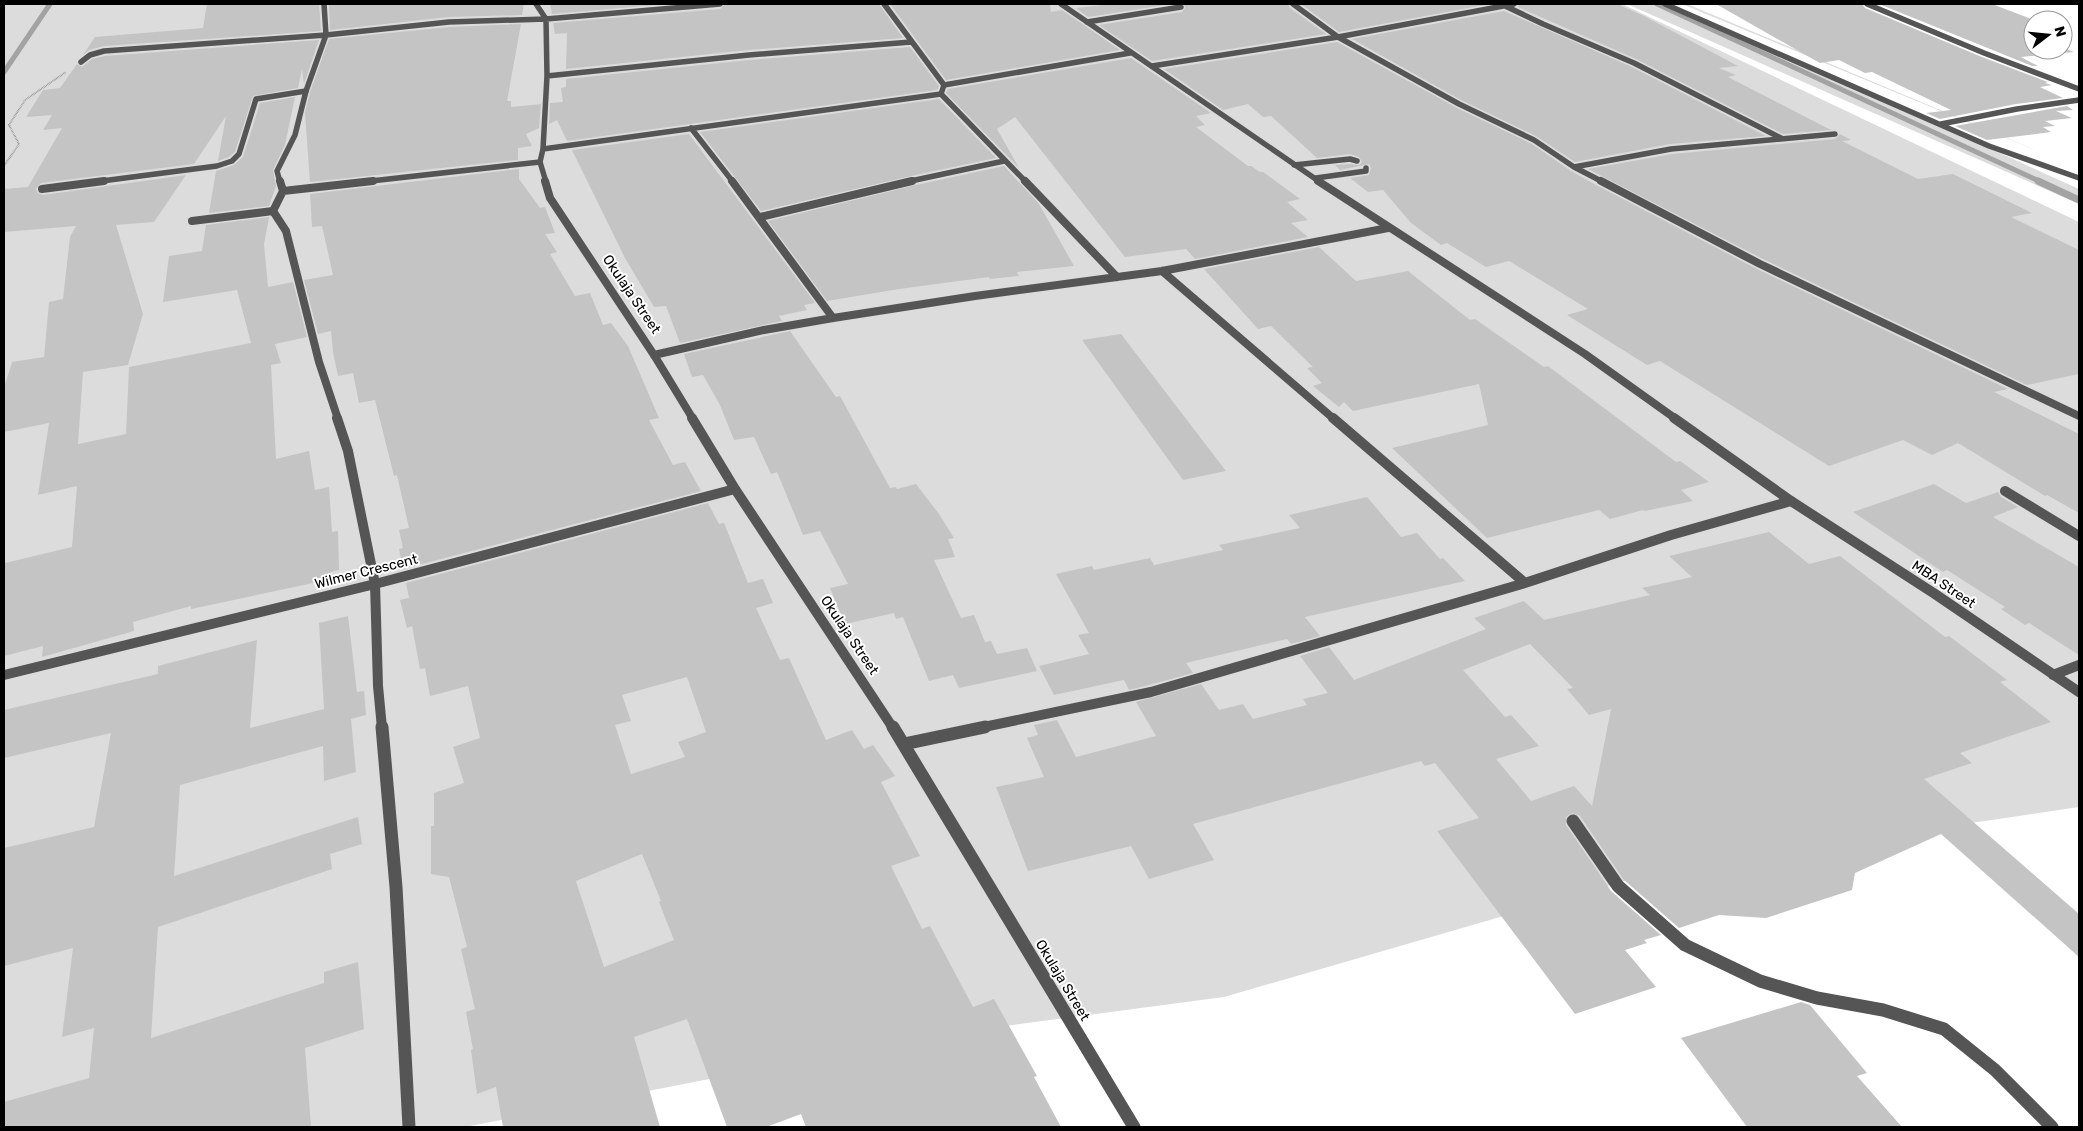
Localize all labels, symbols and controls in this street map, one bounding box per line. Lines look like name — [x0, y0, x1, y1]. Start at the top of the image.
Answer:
north arrow — [2023, 10, 2073, 60]
text: N — [2050, 24, 2070, 39]
street label: Okulaja Street — [599, 252, 665, 337]
street label: Wilmer Crescent — [313, 550, 420, 593]
street label: MBA Street — [1909, 557, 1979, 612]
street label: Okulaja Street — [817, 593, 883, 678]
street label: Okulaja Street — [1032, 937, 1094, 1024]

